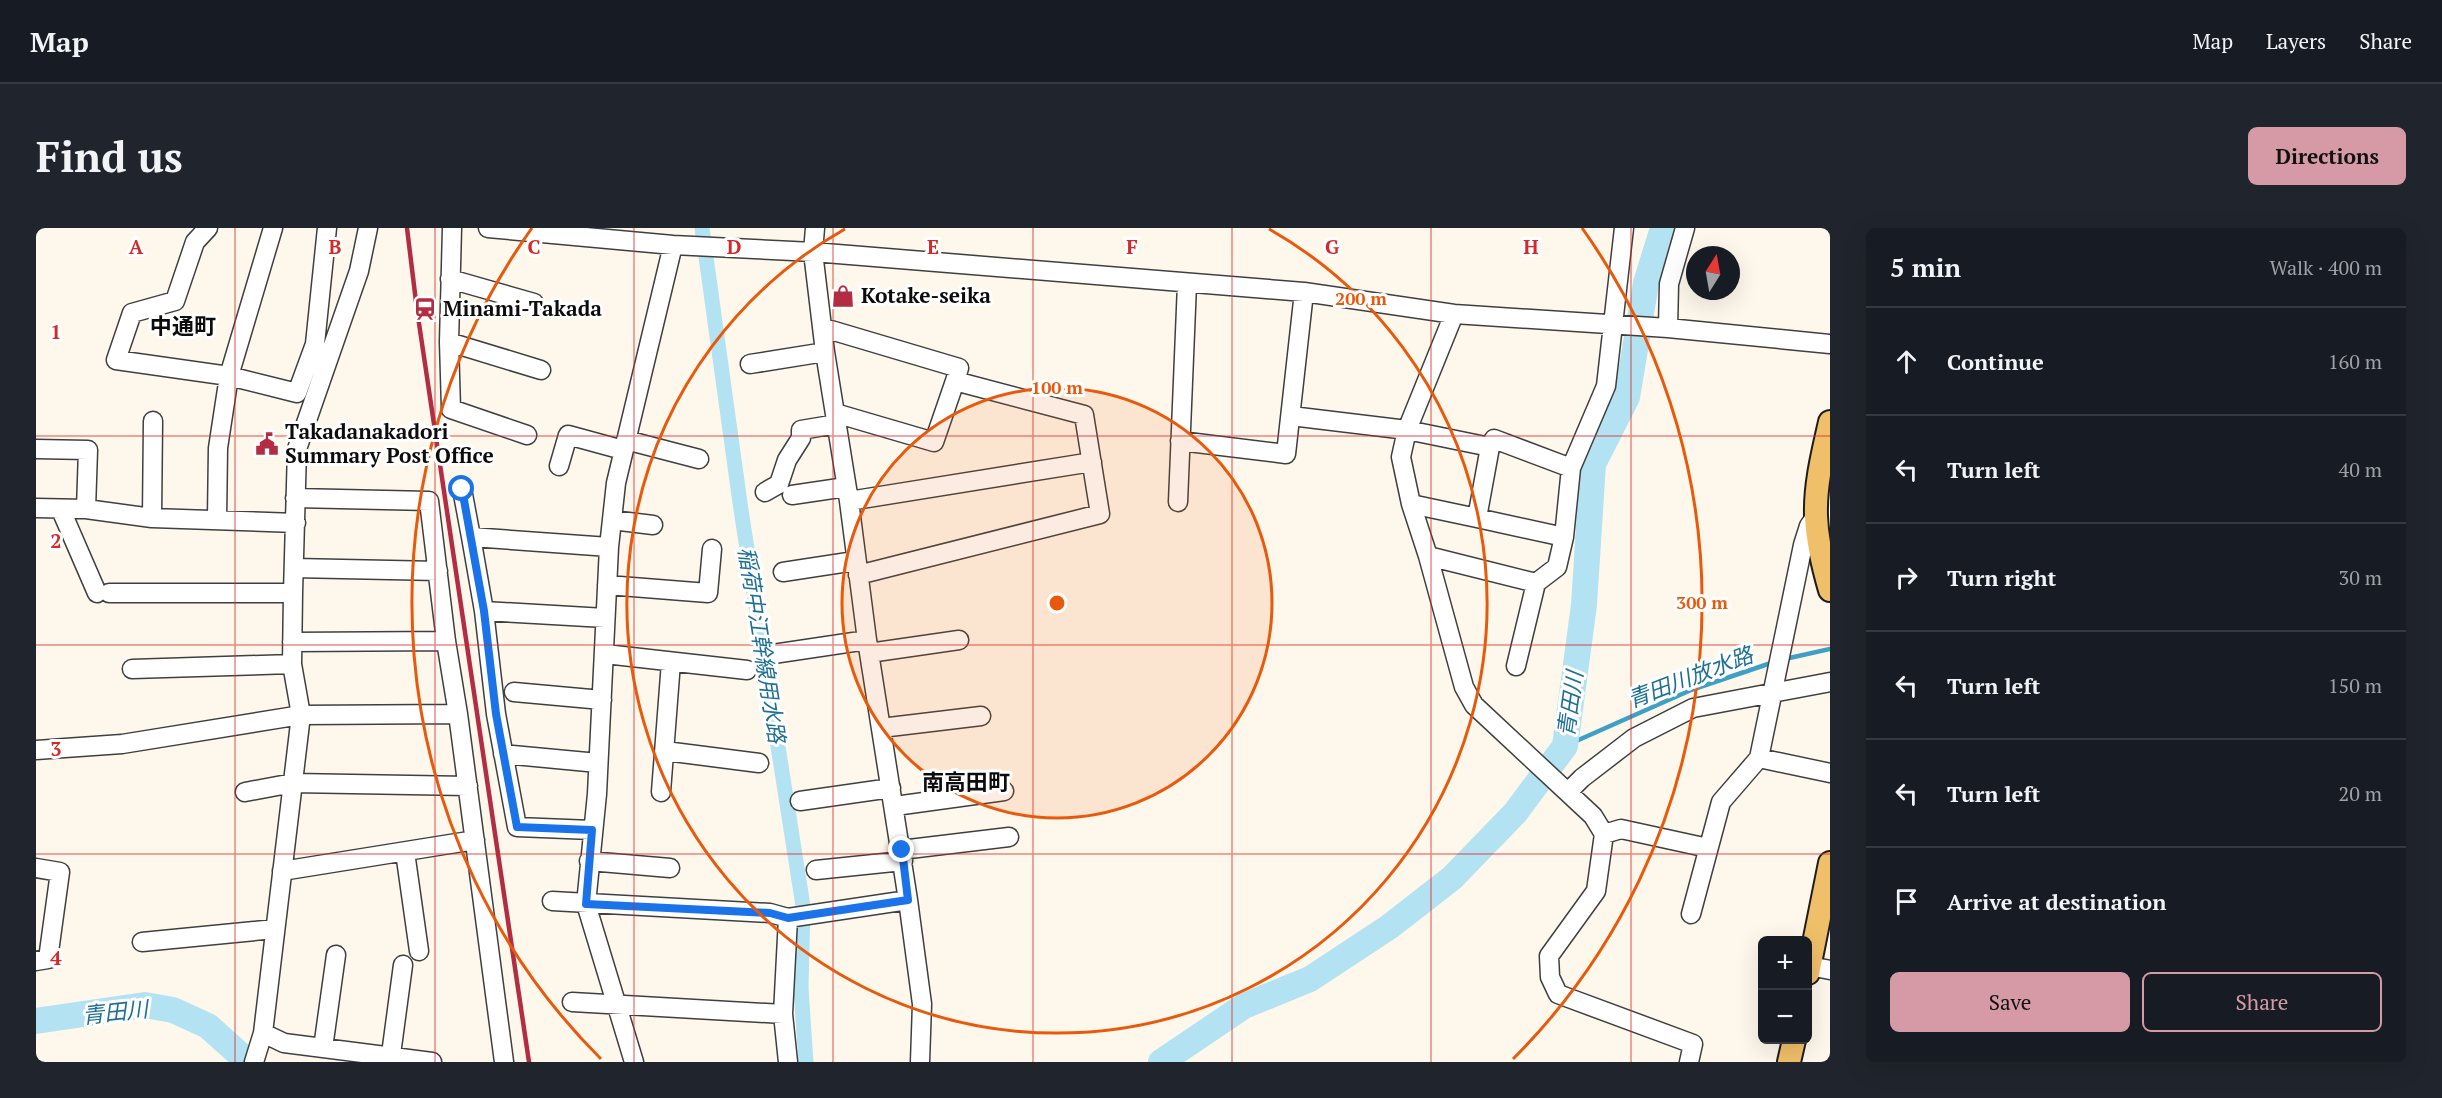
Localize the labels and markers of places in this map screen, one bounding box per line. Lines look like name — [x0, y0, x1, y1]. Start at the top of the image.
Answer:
place label: Kotake-seika — [861, 281, 991, 309]
shop icon: Kotake-seika — [830, 283, 856, 309]
place label: Minami-Takada — [443, 294, 602, 322]
station icon: Minami-Takada — [412, 296, 438, 322]
place label: Takadanakadori Summary Post Office — [285, 417, 494, 469]
public building icon: Takadanakadori Summary Post Office — [254, 431, 280, 457]
centre of rings — [1047, 593, 1067, 613]

